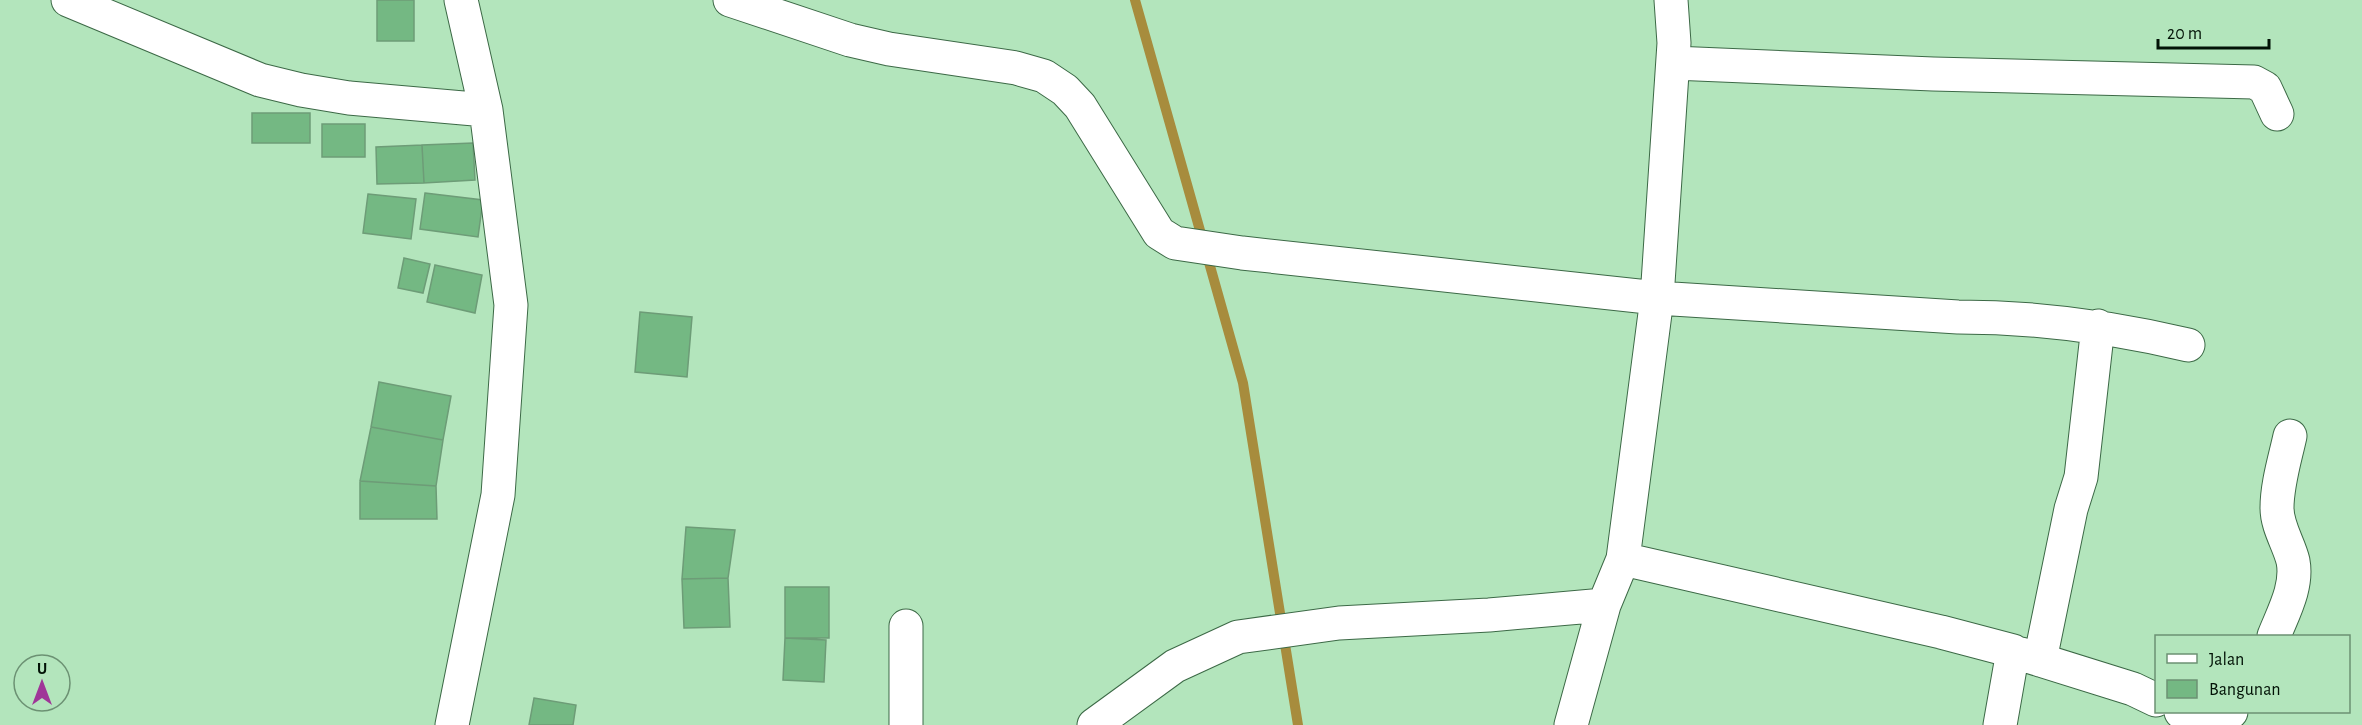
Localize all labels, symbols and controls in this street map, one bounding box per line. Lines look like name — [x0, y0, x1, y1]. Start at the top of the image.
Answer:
scale bar — [2158, 12, 2269, 50]
text: 20 m — [2167, 25, 2202, 43]
legend — [2155, 635, 2350, 713]
text: Jalan — [2209, 651, 2244, 669]
north arrow — [12, 653, 72, 713]
text: U — [37, 661, 47, 677]
text: Bangunan — [2209, 681, 2281, 699]

